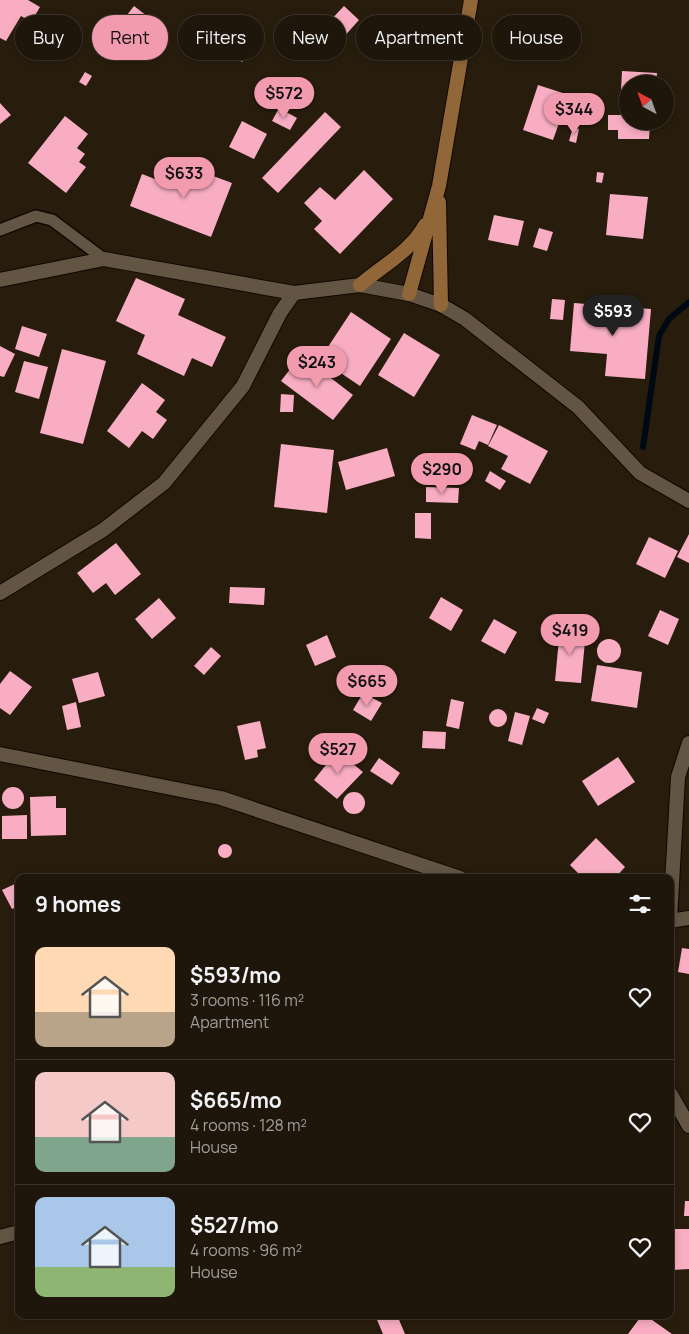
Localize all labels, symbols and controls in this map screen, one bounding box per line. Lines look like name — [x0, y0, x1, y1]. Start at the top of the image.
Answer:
chip: Buy — [15, 15, 82, 60]
chip: Rent — [92, 15, 168, 60]
chip: Filters — [178, 15, 264, 60]
chip: New — [274, 15, 346, 60]
chip: Apartment — [356, 15, 482, 60]
chip: House — [492, 15, 581, 60]
north arrow — [619, 75, 674, 130]
map controls — [619, 75, 674, 130]
pin: $572 — [254, 76, 314, 119]
text: $572 — [265, 82, 303, 104]
pin: $344 — [544, 92, 604, 135]
text: $344 — [555, 98, 593, 120]
pin: $633 — [154, 156, 214, 199]
text: $633 — [165, 162, 203, 184]
pin: $593 — [583, 294, 643, 337]
text: $593 — [594, 300, 632, 322]
pin: $243 — [287, 346, 347, 388]
text: $243 — [298, 351, 336, 373]
pin: $290 — [412, 452, 472, 495]
text: $290 — [422, 458, 462, 480]
pin: $419 — [540, 614, 600, 656]
text: $419 — [552, 619, 588, 641]
pin: $665 — [337, 664, 397, 707]
text: $665 — [347, 670, 387, 692]
pin: $527 — [308, 732, 368, 775]
text: $527 — [319, 738, 357, 760]
text: 9 homes — [35, 890, 121, 918]
icon: filters — [626, 890, 654, 918]
text: $593/mo — [190, 961, 281, 989]
icon: home — [75, 967, 135, 1027]
icon: heart — [626, 983, 654, 1011]
text: 3 rooms · 116 m² — [190, 989, 304, 1011]
text: Apartment — [190, 1011, 269, 1033]
text: $665/mo — [190, 1086, 282, 1114]
icon: home — [75, 1092, 135, 1152]
icon: heart — [626, 1108, 654, 1136]
text: 4 rooms · 128 m² — [190, 1114, 307, 1136]
text: House — [190, 1136, 238, 1158]
text: $527/mo — [190, 1211, 279, 1239]
icon: home — [75, 1217, 135, 1277]
icon: heart — [626, 1233, 654, 1261]
text: 4 rooms · 96 m² — [190, 1239, 302, 1261]
text: House — [190, 1261, 238, 1283]

